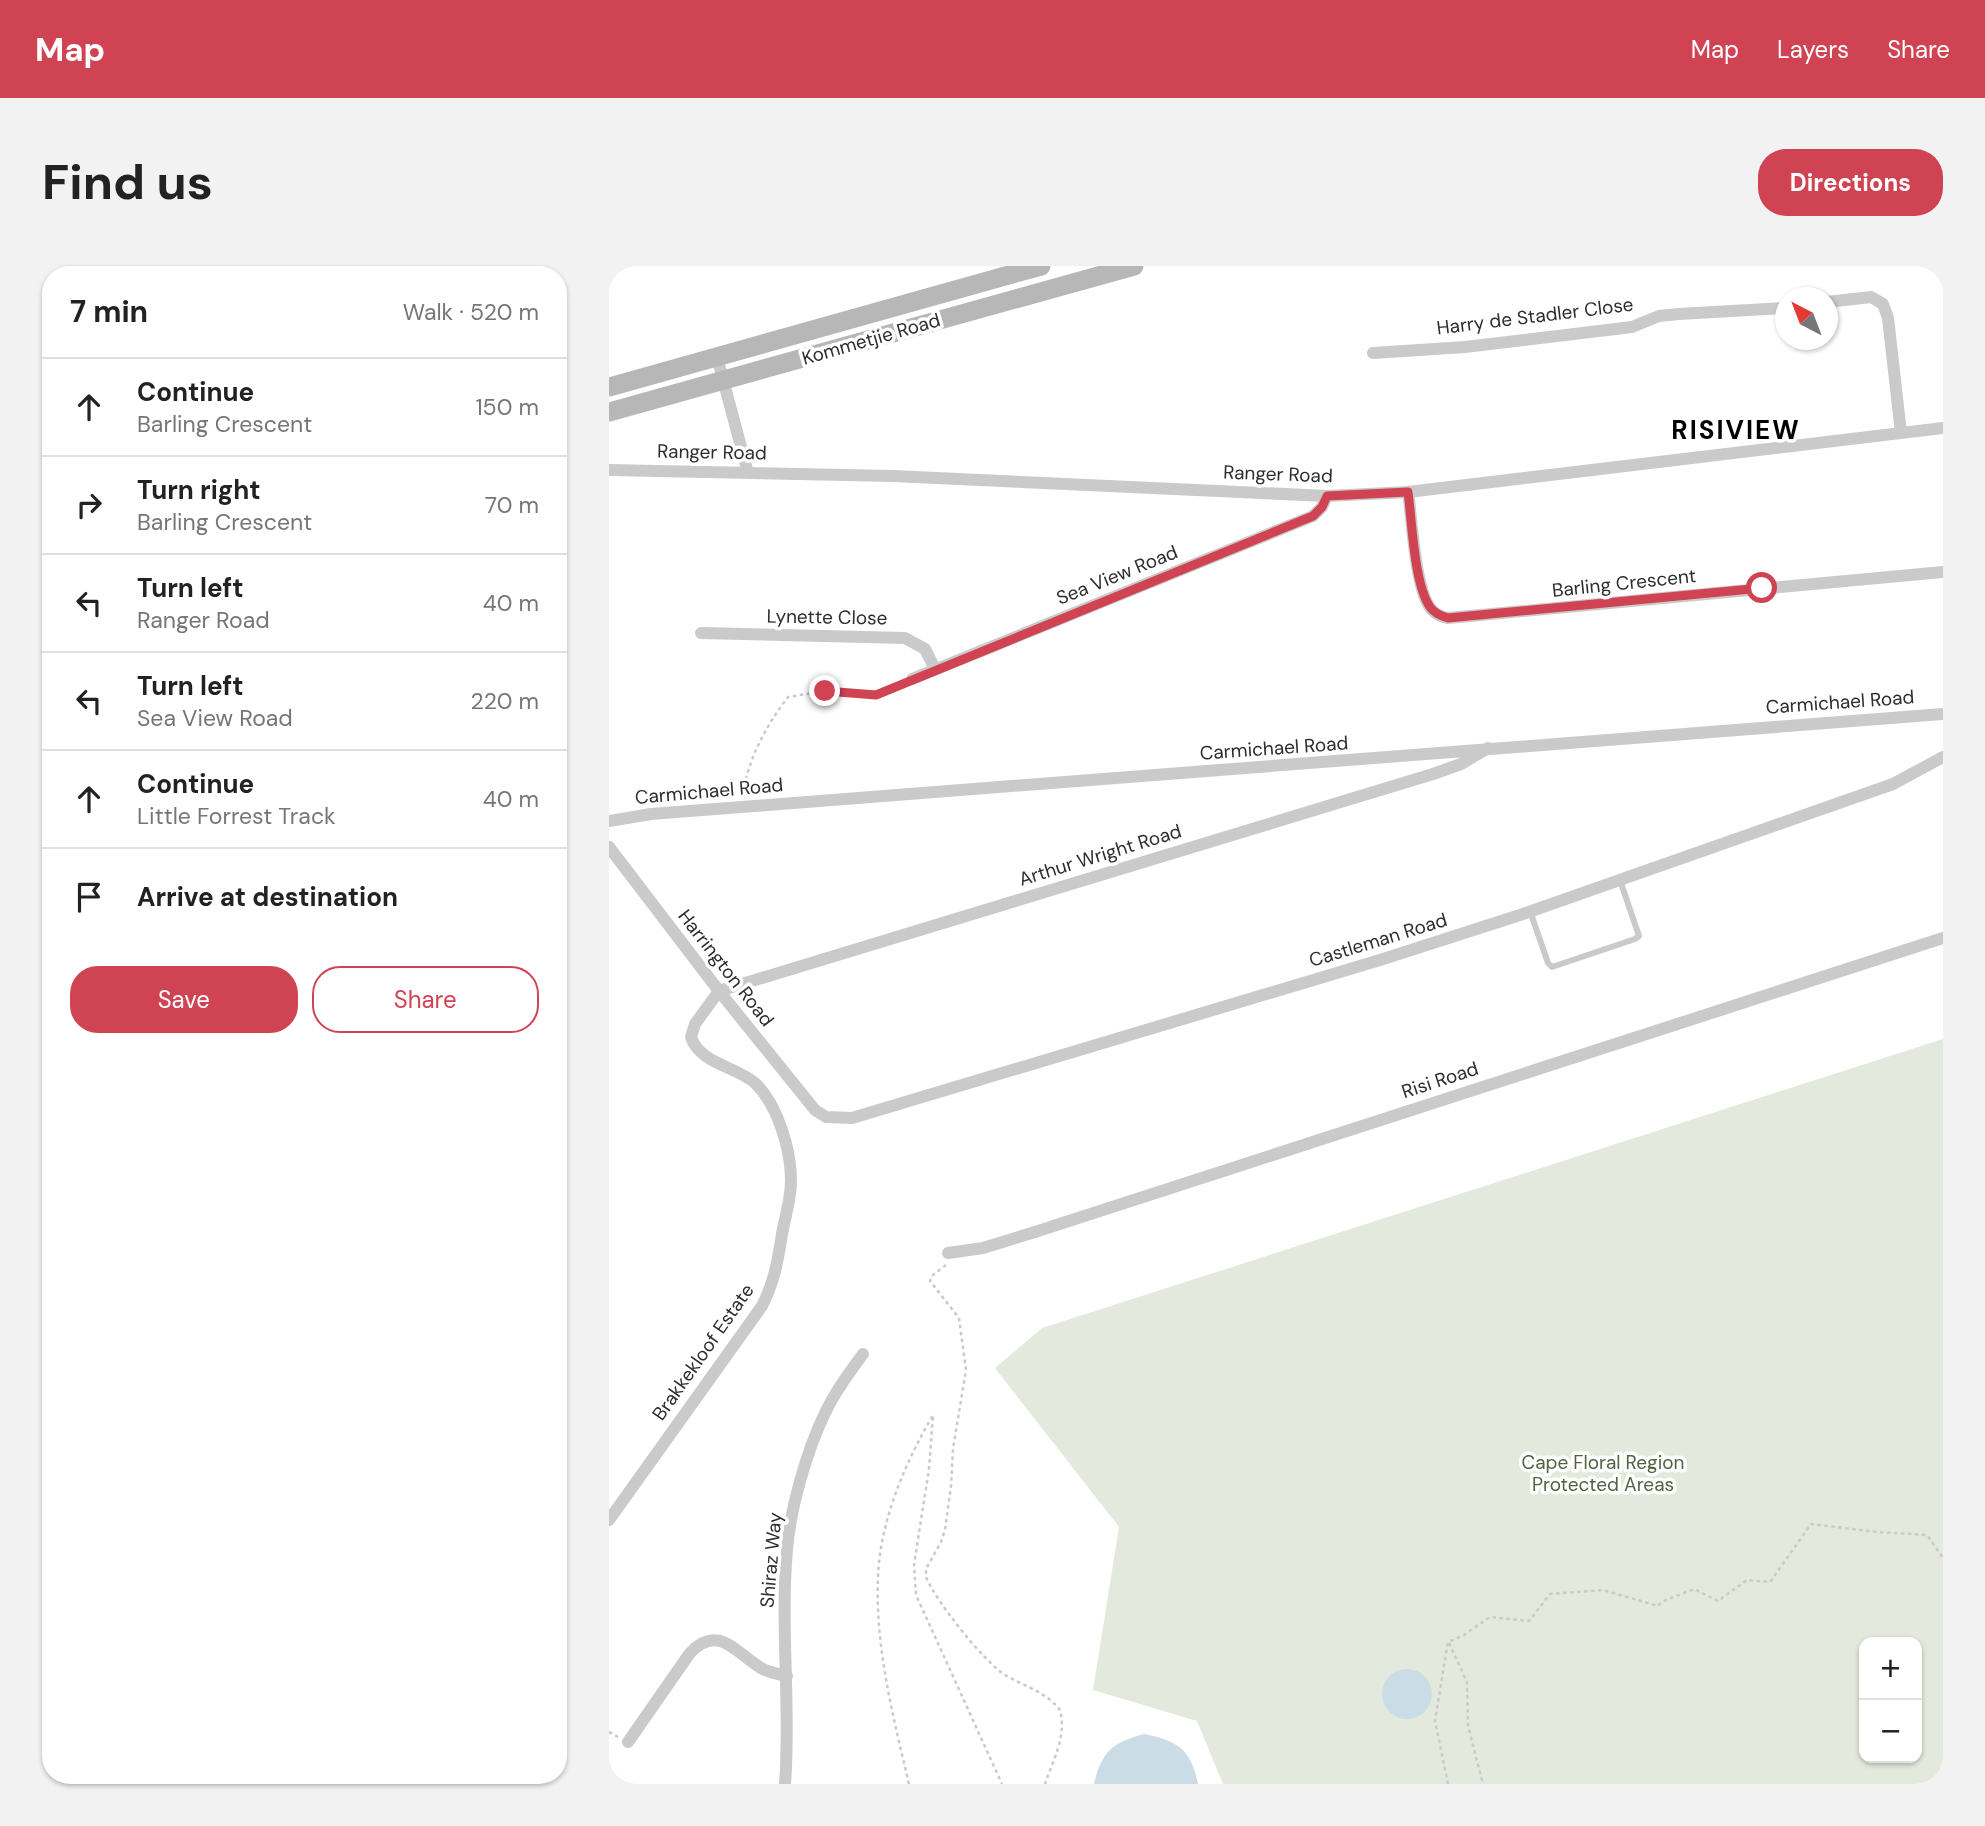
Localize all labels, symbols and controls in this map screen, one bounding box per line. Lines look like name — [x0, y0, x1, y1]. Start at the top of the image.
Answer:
text: Map — [35, 28, 105, 71]
text: Map — [1691, 34, 1739, 65]
text: Layers — [1777, 34, 1849, 65]
text: Share — [1887, 34, 1950, 65]
button: Directions — [1758, 149, 1943, 216]
text: Find us — [42, 150, 213, 214]
north arrow — [1775, 287, 1838, 350]
text: 7 min — [70, 292, 148, 331]
street label: Harry de Stadler Close — [1435, 292, 1635, 340]
text: Walk · 520 m — [403, 297, 539, 327]
street label: Kommetjie Road — [799, 307, 943, 371]
text: Continue — [137, 375, 254, 409]
icon: ahead — [70, 388, 108, 426]
text: 150 m — [475, 392, 539, 422]
text: Barling Crescent — [137, 409, 312, 439]
district label: RISIVIEW — [1671, 413, 1801, 447]
street label: Ranger Road — [657, 439, 767, 465]
street label: Ranger Road — [1223, 460, 1333, 488]
text: Turn right — [137, 473, 261, 507]
icon: right — [70, 486, 108, 524]
text: 70 m — [485, 490, 539, 520]
text: Barling Crescent — [137, 507, 312, 537]
street label: Sea View Road — [1053, 539, 1181, 611]
street label: Barling Crescent — [1551, 563, 1697, 603]
text: Turn left — [137, 571, 244, 605]
route start — [1746, 572, 1777, 603]
icon: left — [70, 584, 108, 622]
text: 40 m — [483, 588, 539, 618]
street label: Lynette Close — [766, 603, 888, 631]
text: Ranger Road — [137, 605, 270, 635]
text: Turn left — [137, 669, 244, 703]
route end — [809, 675, 840, 706]
icon: left — [70, 682, 108, 720]
street label: Carmichael Road — [1765, 684, 1915, 720]
text: 220 m — [470, 686, 539, 716]
text: Sea View Road — [137, 703, 293, 733]
street label: Carmichael Road — [1199, 730, 1349, 766]
text: Continue — [137, 767, 254, 801]
street label: Carmichael Road — [634, 772, 784, 810]
icon: ahead — [70, 780, 108, 818]
text: 40 m — [483, 784, 539, 814]
text: Little Forrest Track — [137, 801, 336, 831]
street label: Arthur Wright Road — [1016, 818, 1184, 892]
icon: arrive — [70, 878, 108, 916]
text: Arrive at destination — [137, 880, 398, 914]
street label: Harrington Road — [672, 904, 780, 1032]
street label: Castleman Road — [1306, 907, 1450, 973]
button: Save — [70, 966, 298, 1033]
button: Share — [312, 966, 539, 1033]
street label: Risi Road — [1398, 1056, 1482, 1104]
street label: Brakkekloof Estate — [647, 1279, 759, 1425]
park label: Cape Floral Region Protected Areas — [1522, 1450, 1684, 1497]
street label: Shiraz Way — [754, 1511, 788, 1609]
map controls — [1859, 1637, 1922, 1763]
button: + — [1859, 1637, 1922, 1700]
button: − — [1859, 1700, 1922, 1763]

